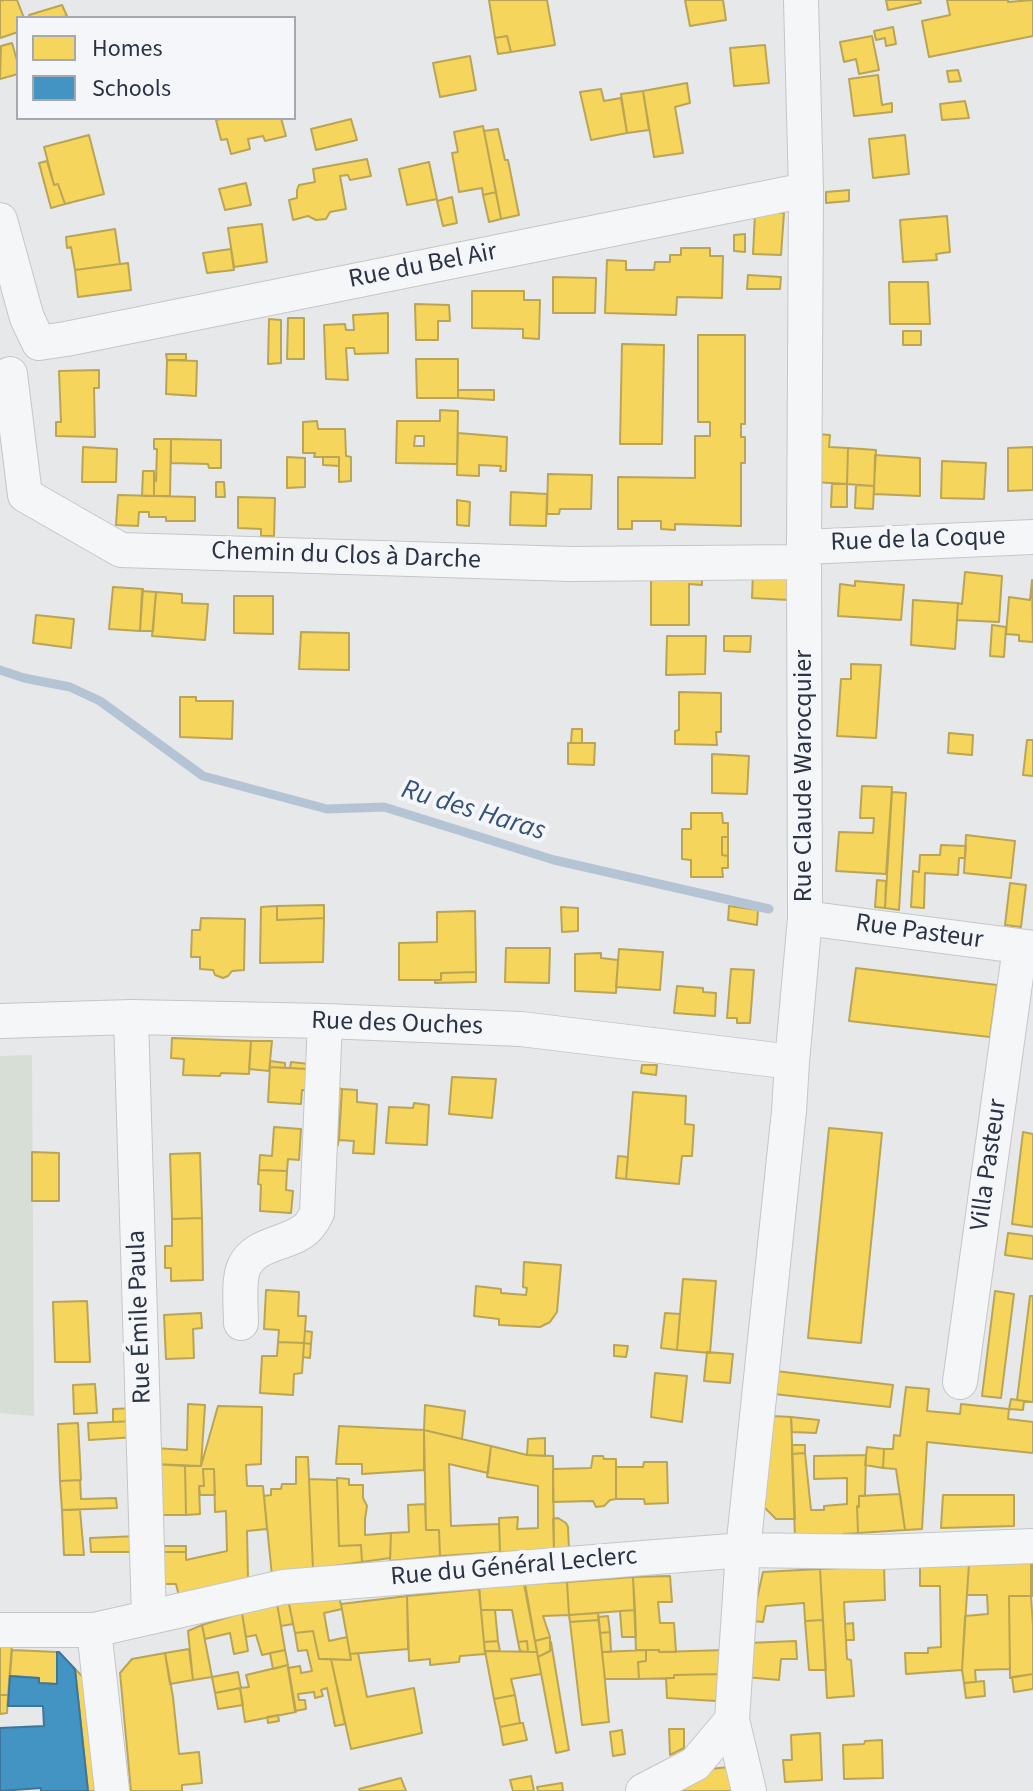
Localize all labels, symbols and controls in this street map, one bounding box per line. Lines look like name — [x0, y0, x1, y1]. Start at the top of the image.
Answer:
legend — [16, 16, 296, 120]
text: Homes — [92, 31, 163, 66]
text: Schools — [92, 71, 171, 106]
street label: Rue du Bel Air — [346, 237, 500, 297]
street label: Rue de la Coque — [830, 522, 1006, 560]
street label: Chemin du Clos à Darche — [211, 537, 481, 577]
street label: Rue Claude Warocquier — [789, 650, 821, 902]
water label: Ru des Haras — [397, 774, 549, 850]
street label: Rue Pasteur — [853, 909, 985, 957]
street label: Rue des Ouches — [311, 1006, 483, 1044]
street label: Villa Pasteur — [965, 1097, 1015, 1233]
street label: Rue Émile Paula — [122, 1230, 160, 1404]
street label: Rue du Général Leclerc — [389, 1542, 639, 1594]

